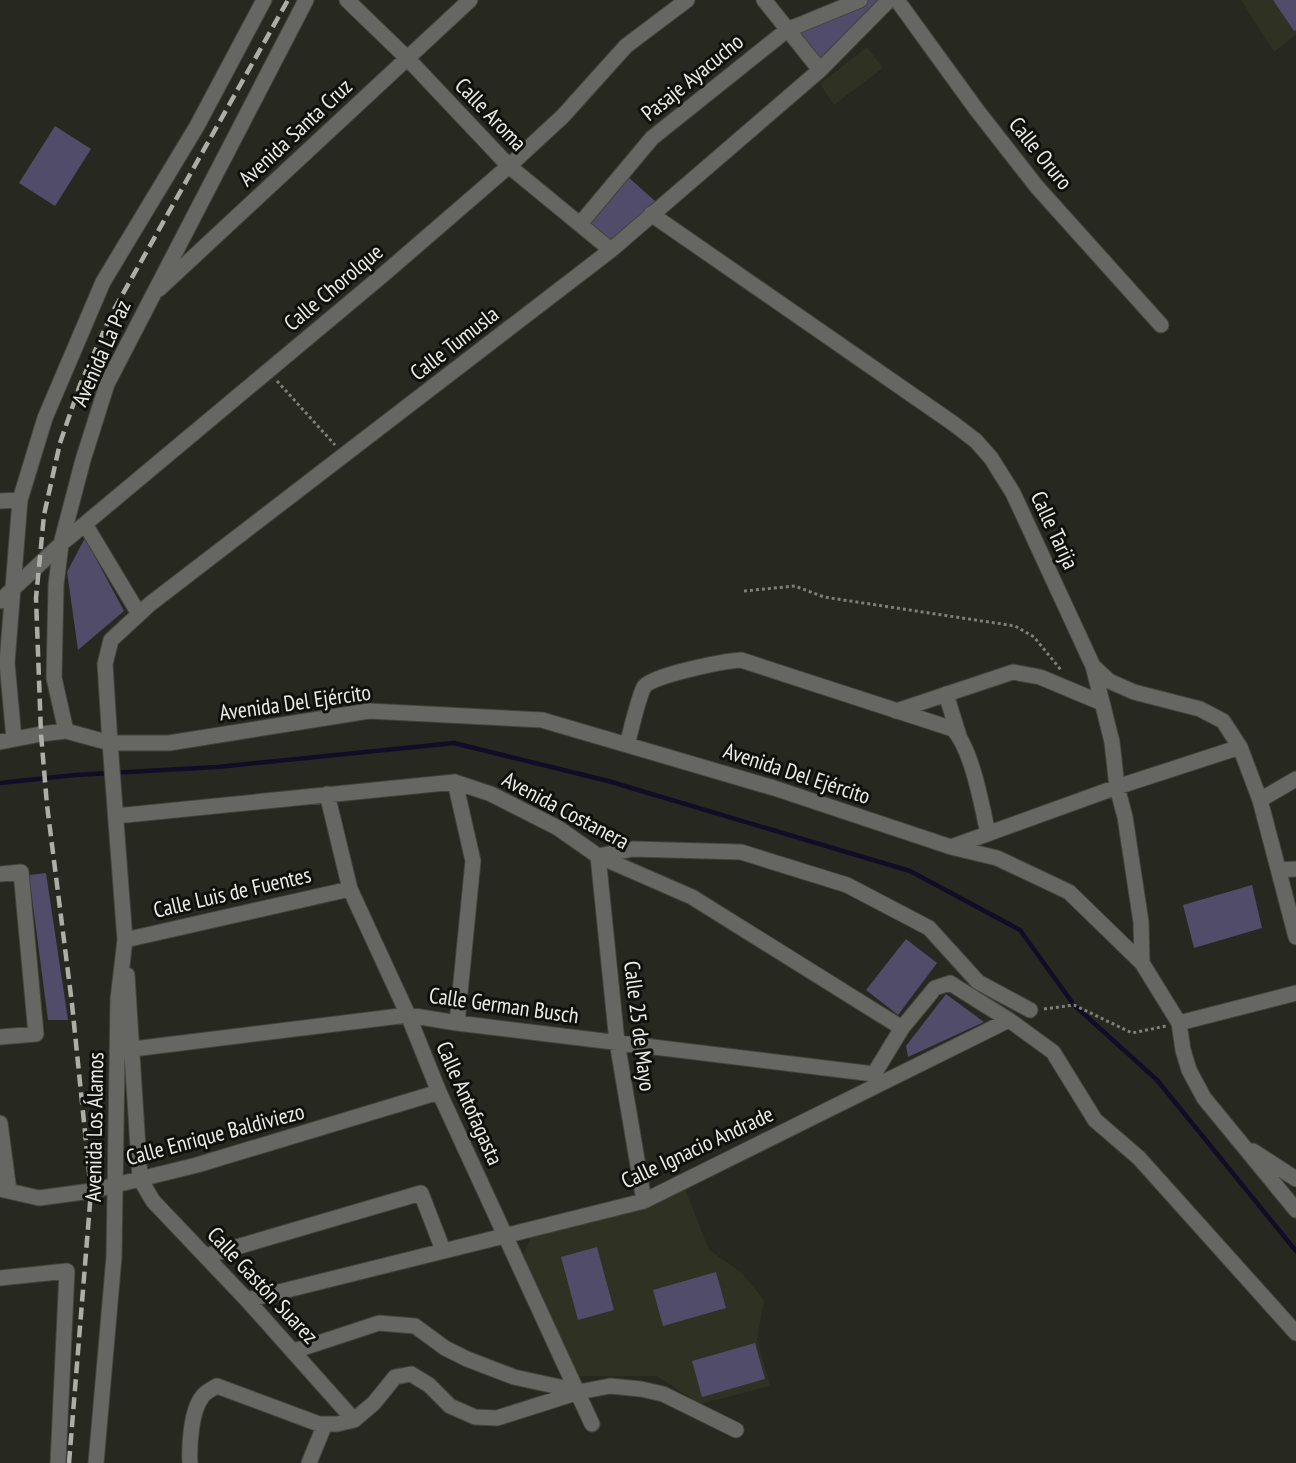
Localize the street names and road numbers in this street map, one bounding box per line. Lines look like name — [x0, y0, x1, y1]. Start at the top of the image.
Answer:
street label: Pasaje Ayacucho — [635, 27, 749, 127]
street label: Avenida Santa Cruz — [232, 72, 358, 192]
street label: Calle Aroma — [449, 72, 533, 156]
street label: Calle Oruro — [1003, 111, 1079, 195]
street label: Calle Chorolque — [278, 237, 388, 337]
street label: Avenida La Paz — [65, 296, 137, 410]
street label: Calle Tumusla — [404, 300, 504, 386]
street label: Calle Tarija — [1025, 486, 1085, 574]
street label: Avenida Del Ejército — [218, 678, 372, 726]
street label: Avenida Del Ejército — [720, 736, 874, 810]
street label: Avenida Costanera — [498, 765, 634, 855]
street label: Calle Luis de Fuentes — [150, 860, 314, 924]
street label: Calle 25 de Mayo — [618, 959, 662, 1093]
street label: Calle German Busch — [427, 981, 581, 1029]
street label: Calle Antofagasta — [430, 1037, 510, 1169]
street label: Avenida Los Álamos — [79, 1052, 109, 1202]
street label: Calle Enrique Baldiviezo — [123, 1097, 307, 1171]
street label: Calle Ignacio Andrade — [616, 1099, 778, 1195]
street label: Calle Gastón Suarez — [202, 1221, 324, 1349]

